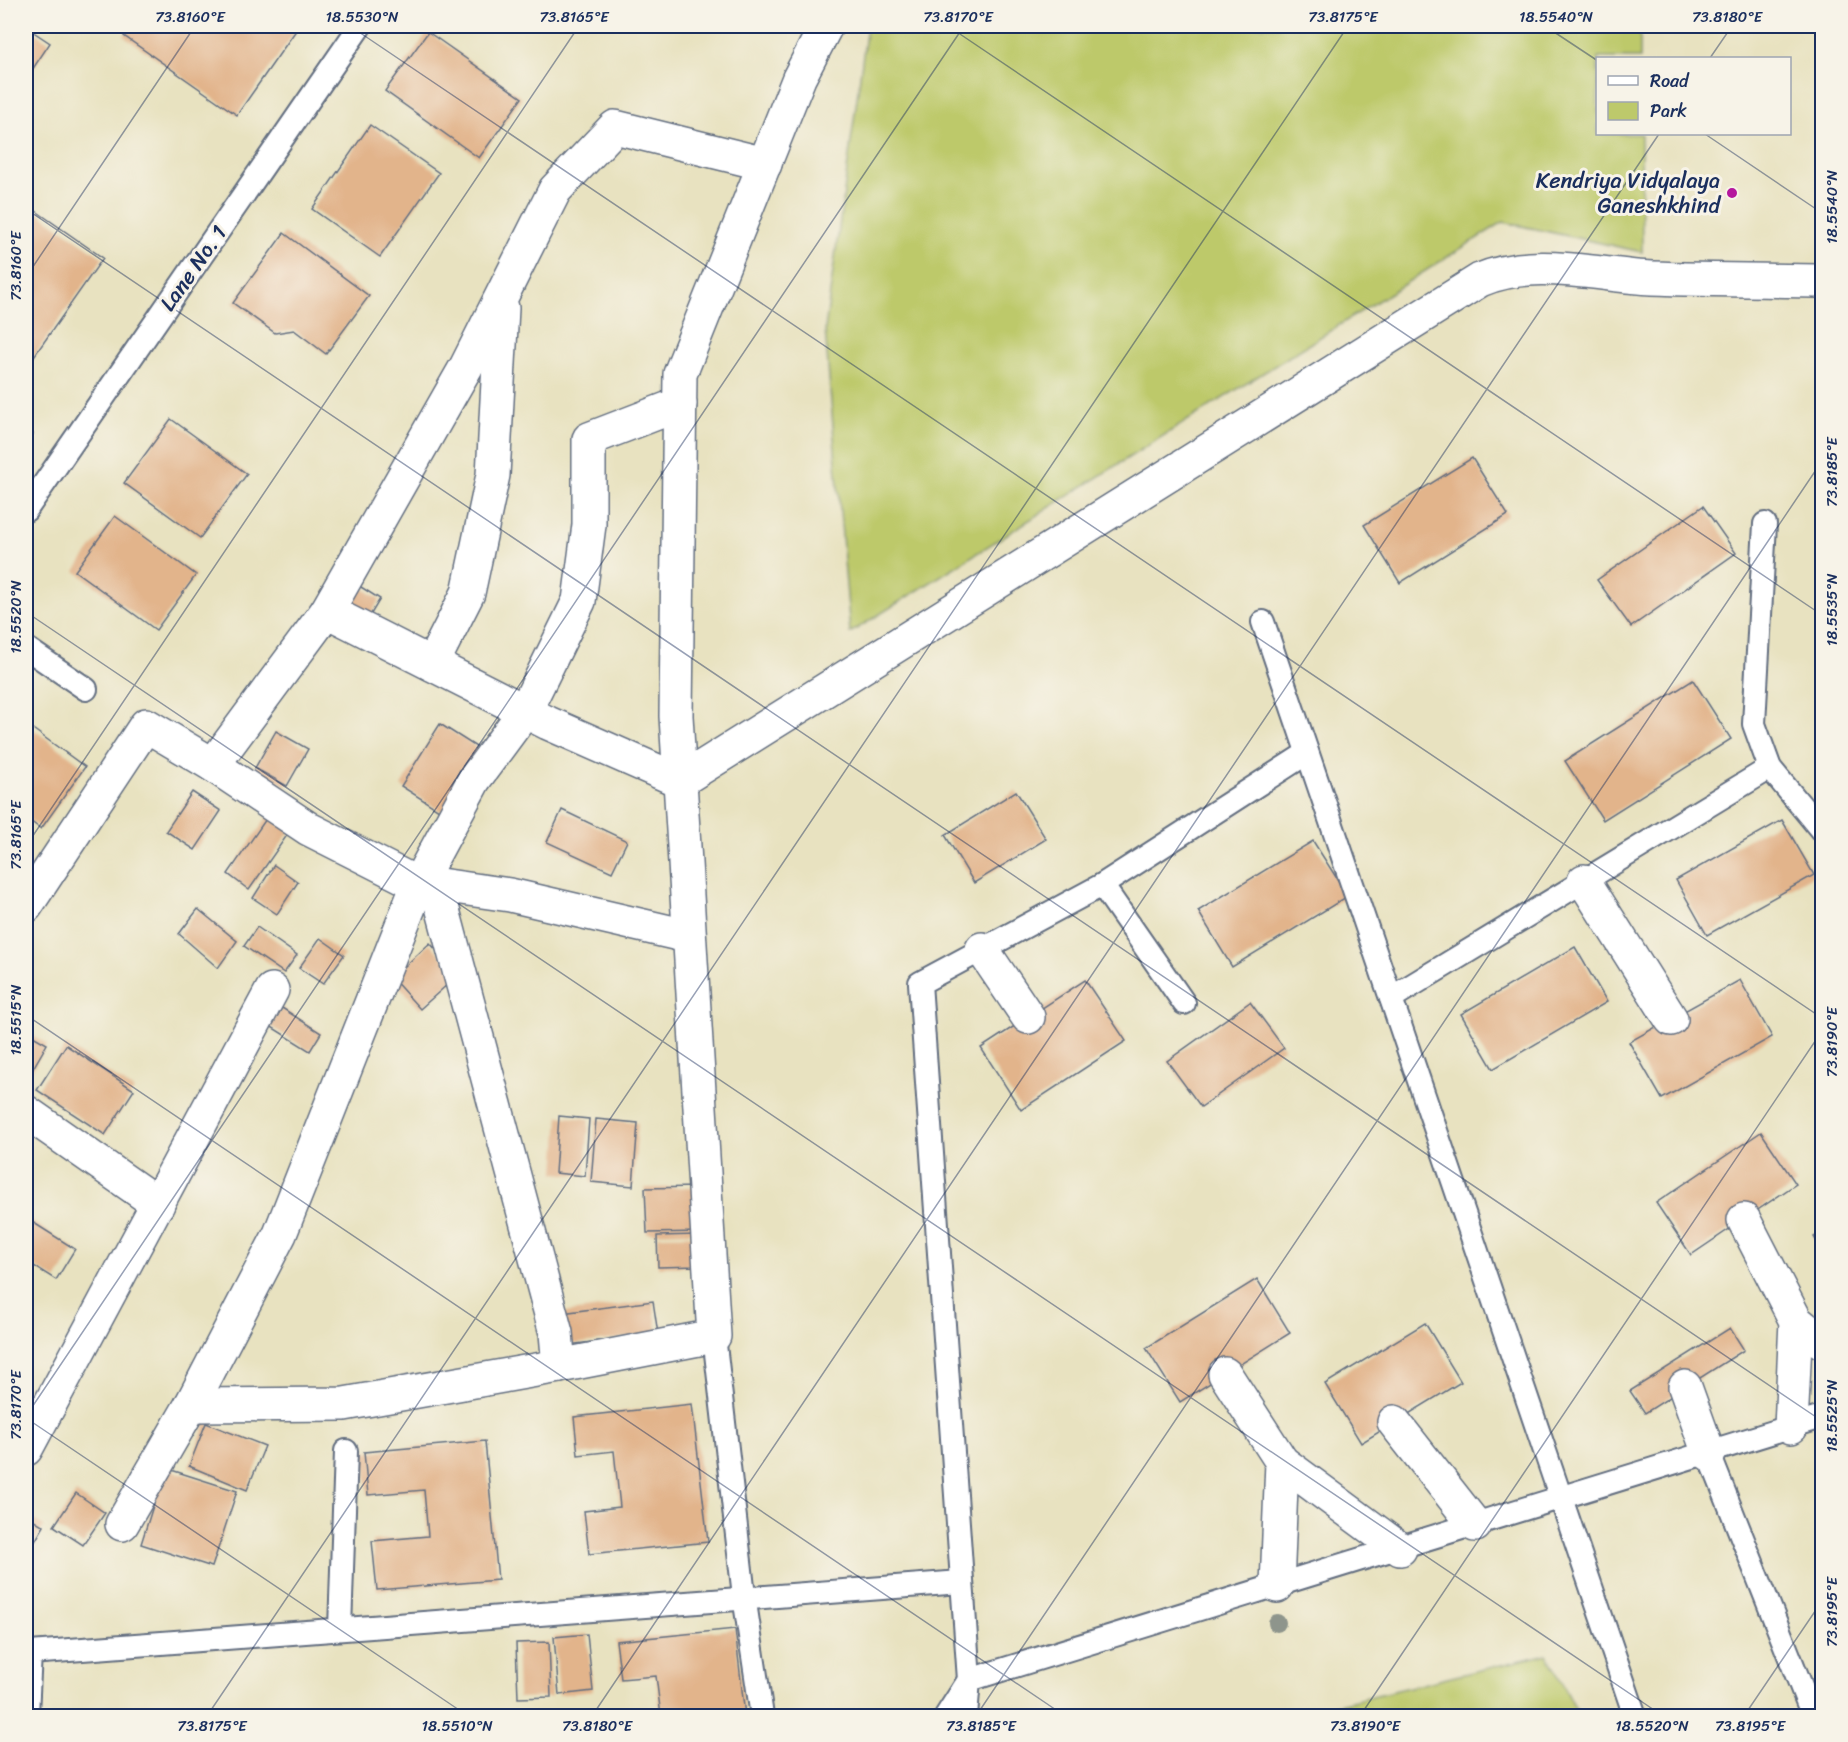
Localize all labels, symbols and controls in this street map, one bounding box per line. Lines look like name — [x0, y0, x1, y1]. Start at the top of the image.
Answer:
text: 73.8160°E — [155, 4, 226, 30]
text: 18.5530°N — [326, 4, 399, 30]
text: 73.8165°E — [539, 4, 610, 30]
text: 73.8170°E — [923, 4, 994, 30]
text: 73.8175°E — [1308, 4, 1379, 30]
text: 18.5540°N — [1519, 4, 1594, 30]
text: 73.8180°E — [1692, 4, 1764, 30]
legend — [1596, 57, 1791, 135]
text: Road — [1650, 65, 1690, 97]
text: Park — [1650, 95, 1687, 127]
place label: Kendriya Vidyalaya Ganeshkhind — [1536, 161, 1721, 225]
text: 18.5540°N — [1819, 169, 1845, 244]
marker: Kendriya Vidyalaya Ganeshkhind — [1725, 186, 1739, 200]
street label: Lane No. 1 — [149, 217, 237, 319]
text: 73.8160°E — [3, 230, 29, 301]
text: 73.8185°E — [1819, 435, 1845, 507]
text: 18.5535°N — [1819, 573, 1845, 646]
text: 18.5520°N — [3, 580, 29, 654]
text: 73.8165°E — [3, 799, 29, 870]
text: 18.5515°N — [3, 984, 29, 1055]
text: 73.8190°E — [1819, 1005, 1845, 1077]
text: 73.8170°E — [3, 1369, 29, 1440]
text: 18.5525°N — [1819, 1379, 1845, 1452]
text: 73.8195°E — [1819, 1575, 1845, 1647]
text: 73.8175°E — [177, 1713, 248, 1739]
text: 18.5510°N — [421, 1713, 493, 1739]
text: 73.8180°E — [562, 1713, 634, 1739]
text: 73.8185°E — [946, 1713, 1018, 1739]
text: 73.8190°E — [1330, 1713, 1402, 1739]
text: 18.5520°N — [1615, 1713, 1689, 1739]
text: 73.8195°E — [1715, 1713, 1787, 1739]

